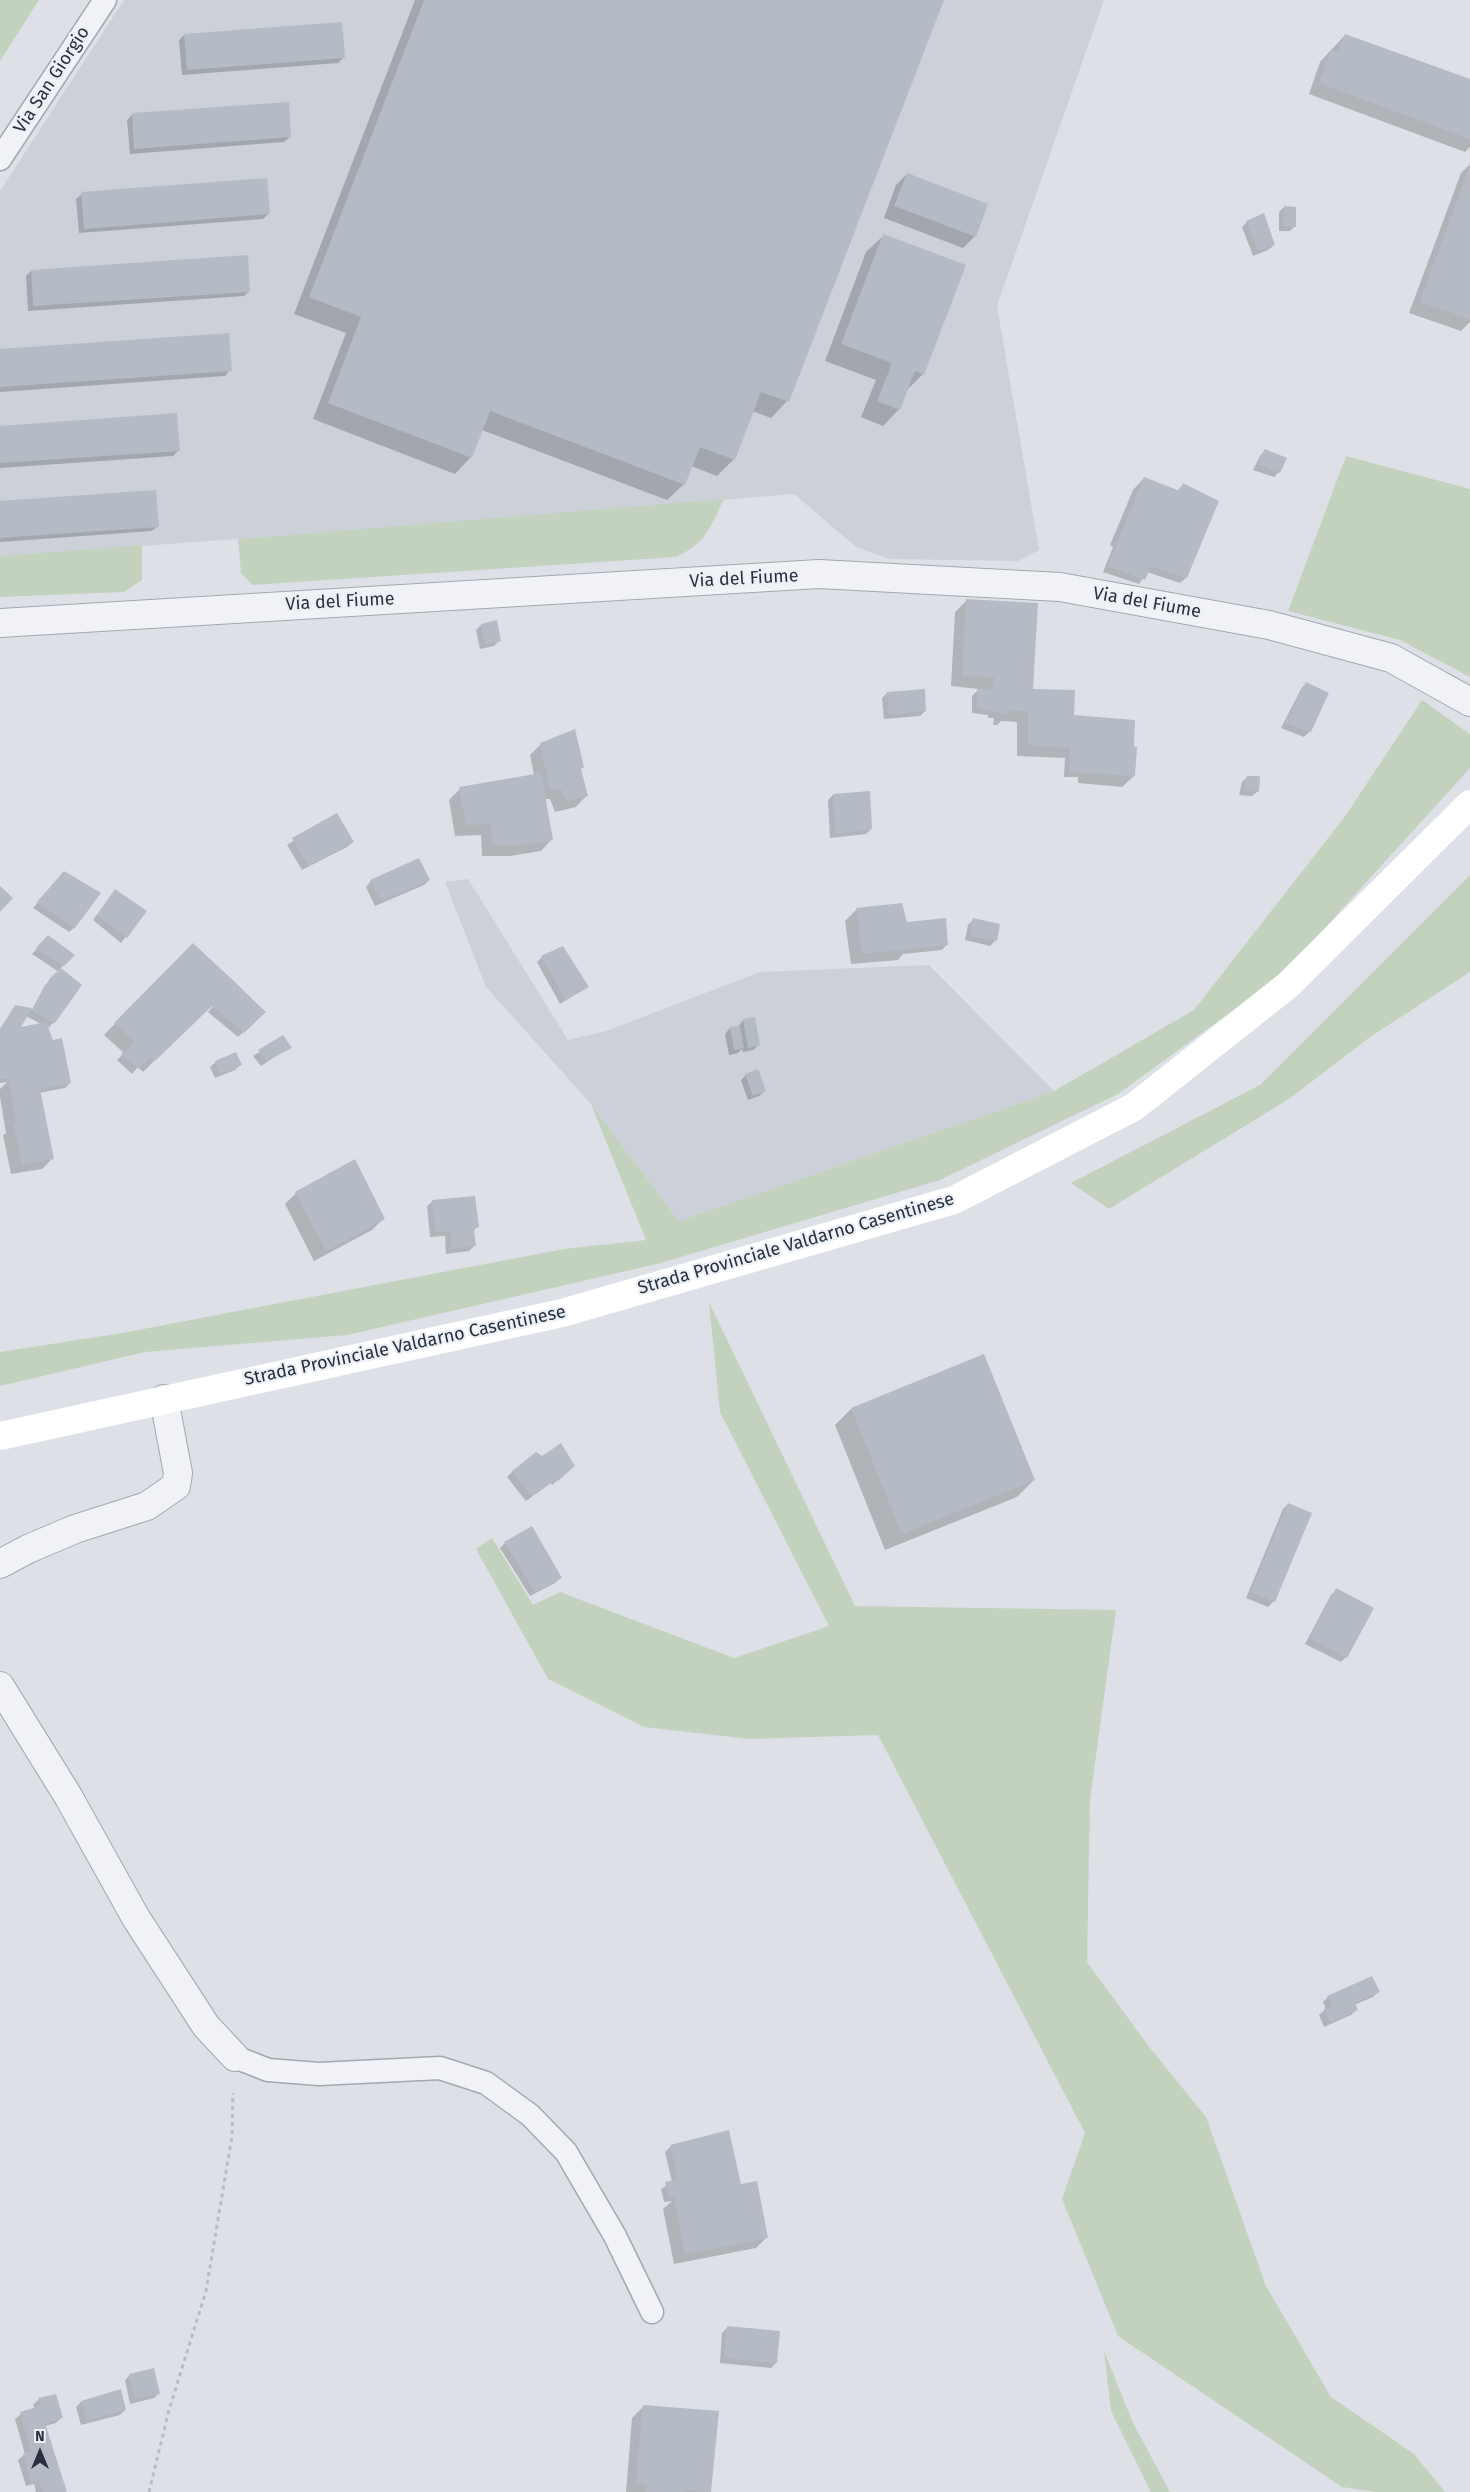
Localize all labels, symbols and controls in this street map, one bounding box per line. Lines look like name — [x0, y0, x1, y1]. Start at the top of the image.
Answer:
street label: Via San Giorgio — [9, 22, 95, 138]
street label: Via del Fiume — [689, 565, 799, 593]
street label: Via del Fiume — [1091, 583, 1203, 623]
street label: Via del Fiume — [285, 588, 395, 616]
street label: Strada Provinciale Valdarno Casentinese — [635, 1188, 957, 1300]
street label: Strada Provinciale Valdarno Casentinese — [242, 1301, 568, 1391]
north arrow — [15, 2427, 65, 2477]
text: N — [35, 2428, 45, 2445]

